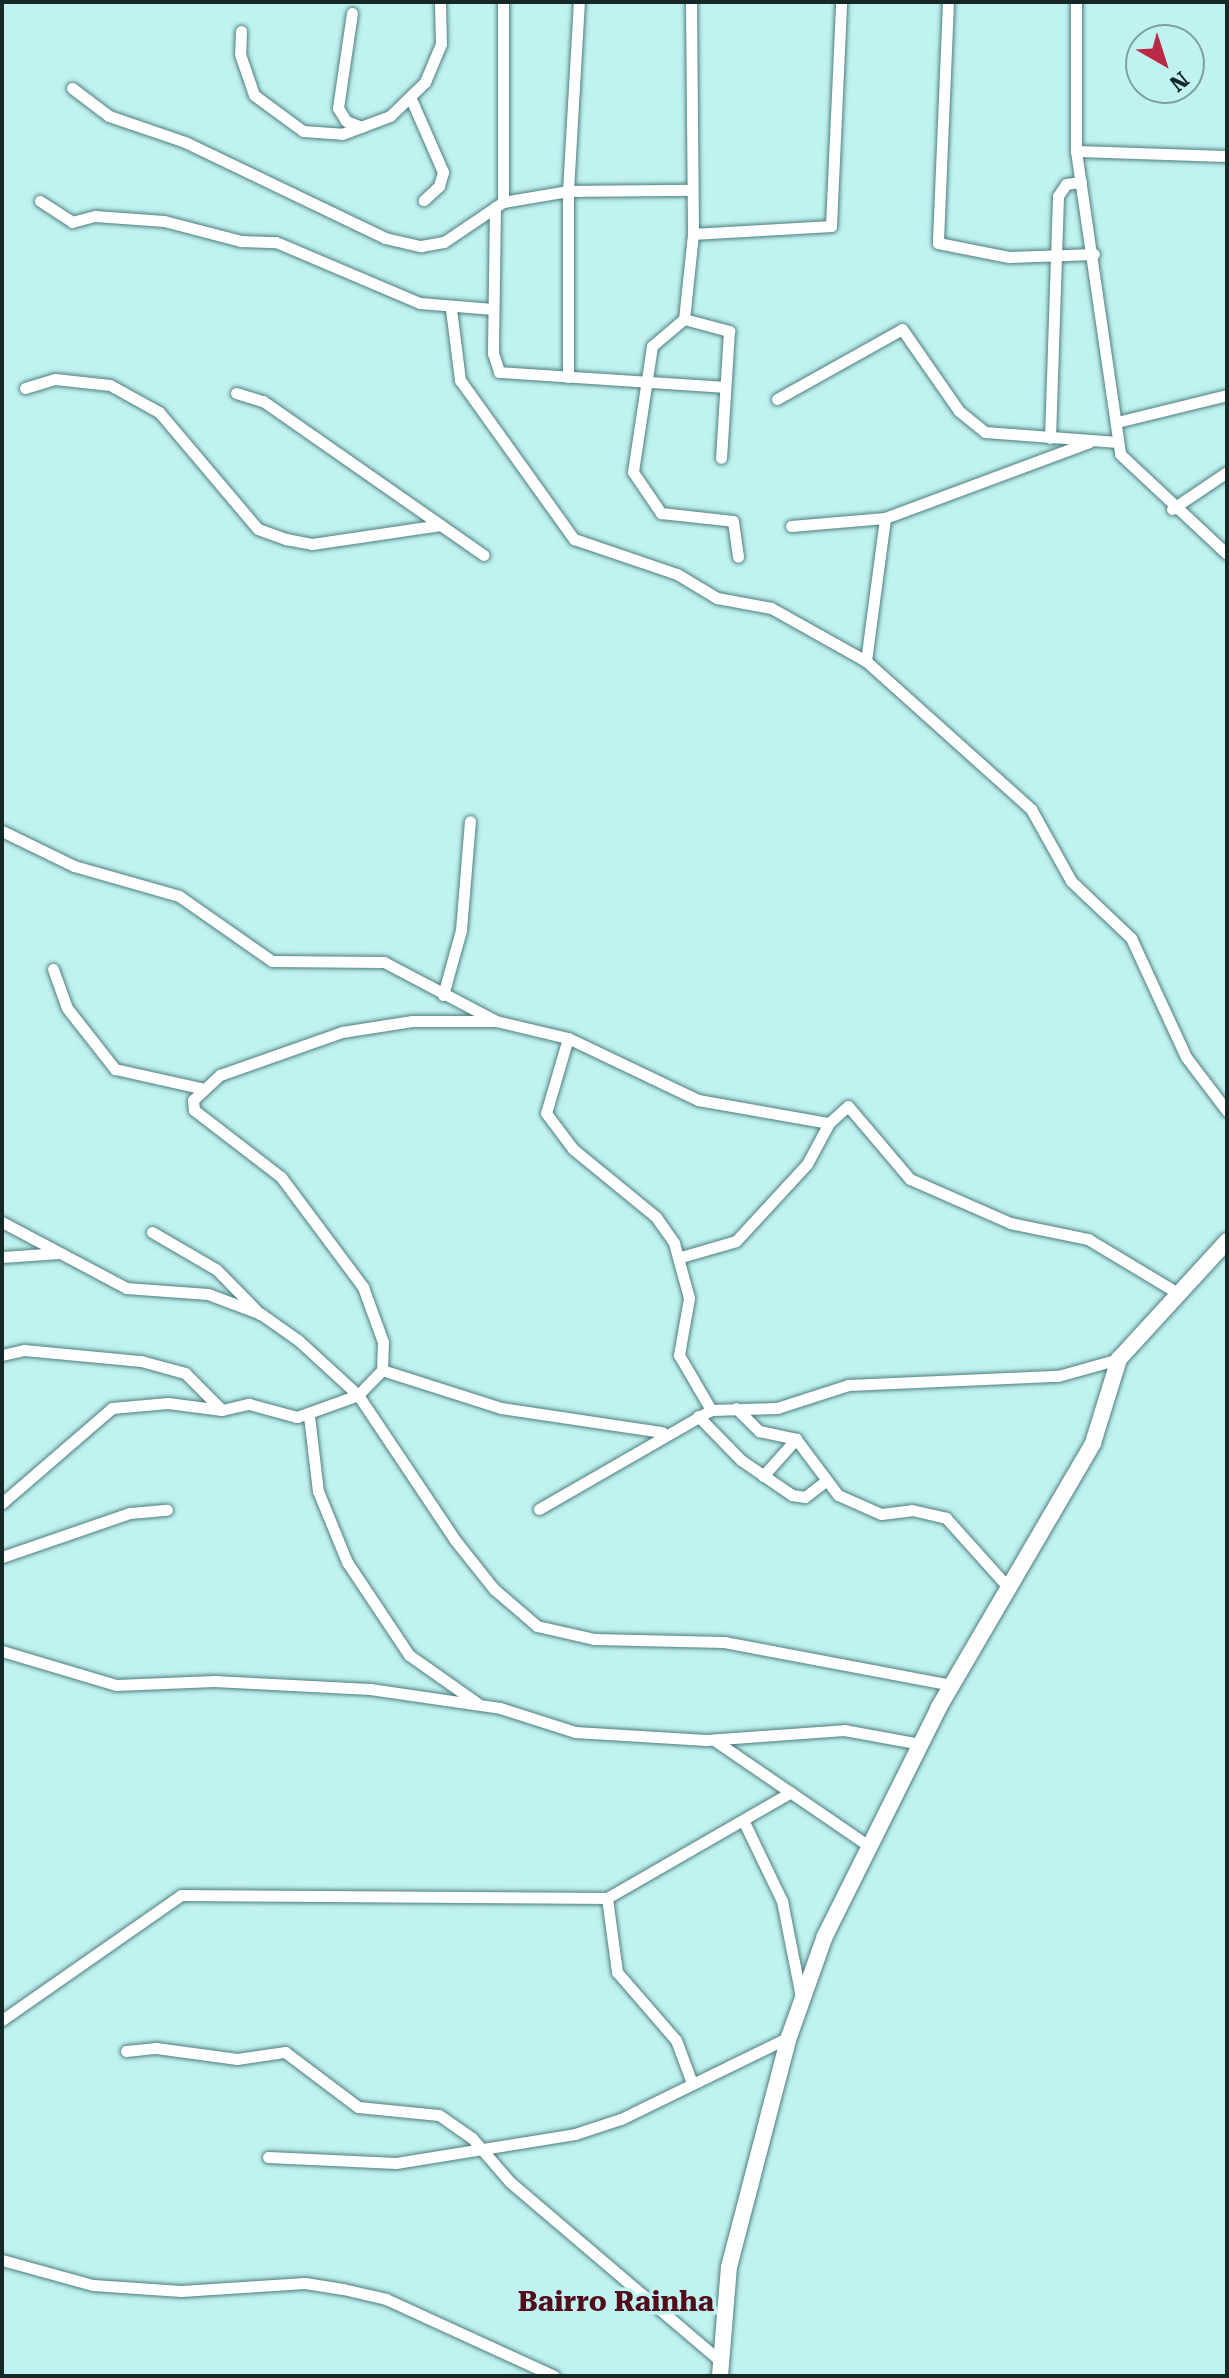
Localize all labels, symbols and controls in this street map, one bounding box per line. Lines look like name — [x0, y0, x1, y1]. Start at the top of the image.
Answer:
north arrow — [1125, 24, 1205, 104]
text: N — [1165, 66, 1194, 97]
district label: Bairro Rainha — [518, 2285, 714, 2319]

